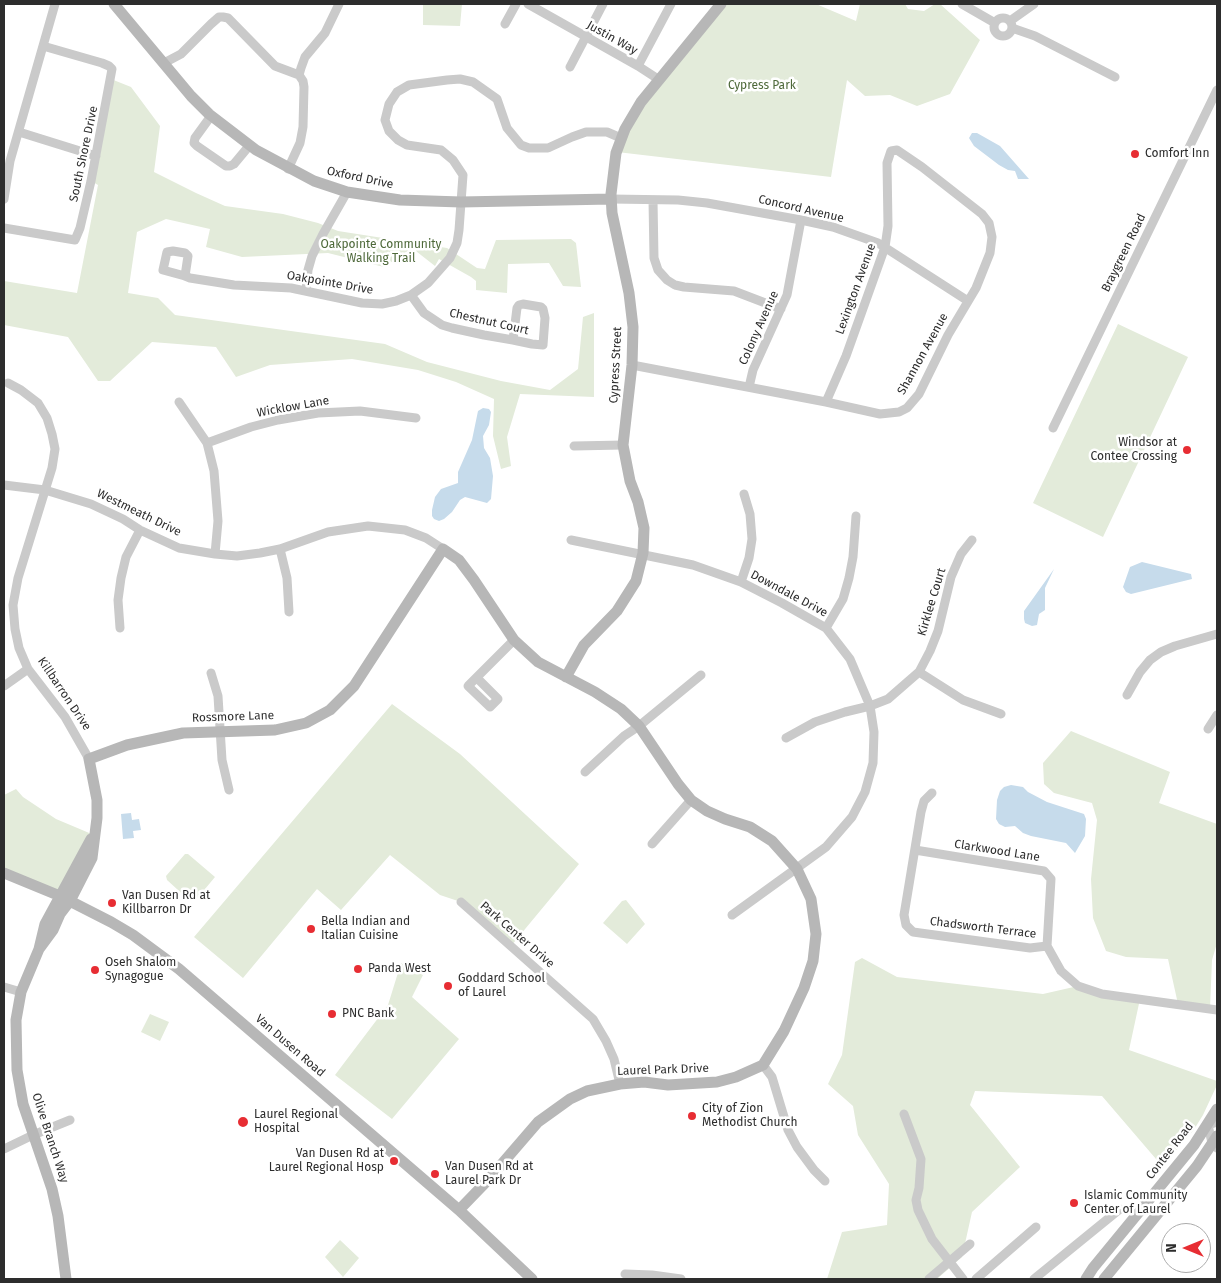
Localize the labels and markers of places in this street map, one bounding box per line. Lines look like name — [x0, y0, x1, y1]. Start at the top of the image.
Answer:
place label: Comfort Inn — [1145, 147, 1209, 161]
marker: Comfort Inn — [1129, 148, 1141, 160]
place label: Windsor at Contee Crossing — [1091, 436, 1177, 464]
marker: Windsor at Contee Crossing — [1181, 444, 1193, 456]
place label: Van Dusen Rd at Killbarron Dr — [122, 889, 210, 917]
marker: Van Dusen Rd at Killbarron Dr — [106, 897, 118, 909]
place label: Bella Indian and Italian Cuisine — [321, 915, 410, 943]
marker: Bella Indian and Italian Cuisine — [305, 923, 317, 935]
place label: Oseh Shalom Synagogue — [105, 956, 176, 984]
place label: Panda West — [368, 962, 431, 976]
marker: Panda West — [352, 963, 364, 975]
marker: Oseh Shalom Synagogue — [89, 964, 101, 976]
place label: Goddard School of Laurel — [458, 972, 545, 1000]
marker: Goddard School of Laurel — [442, 980, 454, 992]
place label: PNC Bank — [342, 1007, 394, 1021]
marker: PNC Bank — [326, 1008, 338, 1020]
place label: City of Zion Methodist Church — [702, 1102, 798, 1130]
place label: Laurel Regional Hospital — [254, 1108, 338, 1136]
marker: City of Zion Methodist Church — [686, 1110, 698, 1122]
marker: Laurel Regional Hospital — [236, 1115, 250, 1129]
place label: Van Dusen Rd at Laurel Regional Hosp — [269, 1147, 384, 1175]
marker: Van Dusen Rd at Laurel Regional Hosp — [388, 1155, 400, 1167]
place label: Van Dusen Rd at Laurel Park Dr — [445, 1160, 533, 1188]
marker: Van Dusen Rd at Laurel Park Dr — [429, 1168, 441, 1180]
place label: Islamic Community Center of Laurel — [1084, 1189, 1187, 1217]
marker: Islamic Community Center of Laurel — [1068, 1197, 1080, 1209]

